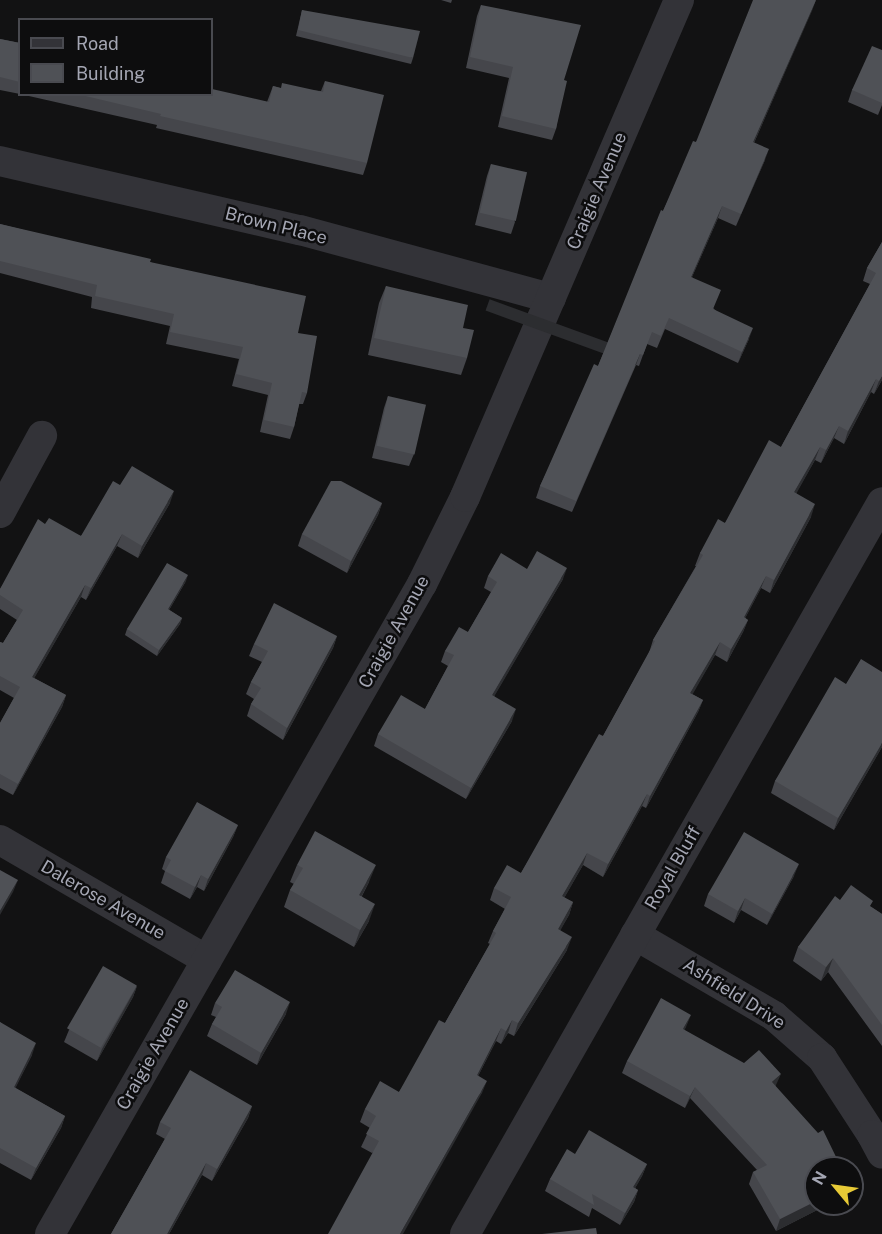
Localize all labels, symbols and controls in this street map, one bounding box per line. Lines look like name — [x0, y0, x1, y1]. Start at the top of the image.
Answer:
legend — [18, 18, 213, 96]
text: Road — [76, 33, 119, 54]
text: Building — [76, 63, 145, 84]
street label: Craigie Avenue — [563, 129, 631, 253]
street label: Brown Place — [223, 203, 329, 249]
street label: Craigie Avenue — [354, 572, 434, 692]
street label: Royal Bluff — [640, 822, 706, 914]
street label: Dalerose Avenue — [37, 856, 169, 944]
street label: Ashfield Drive — [679, 954, 789, 1034]
street label: Craigie Avenue — [112, 994, 194, 1114]
north arrow — [804, 1156, 864, 1216]
text: N — [808, 1168, 831, 1188]

